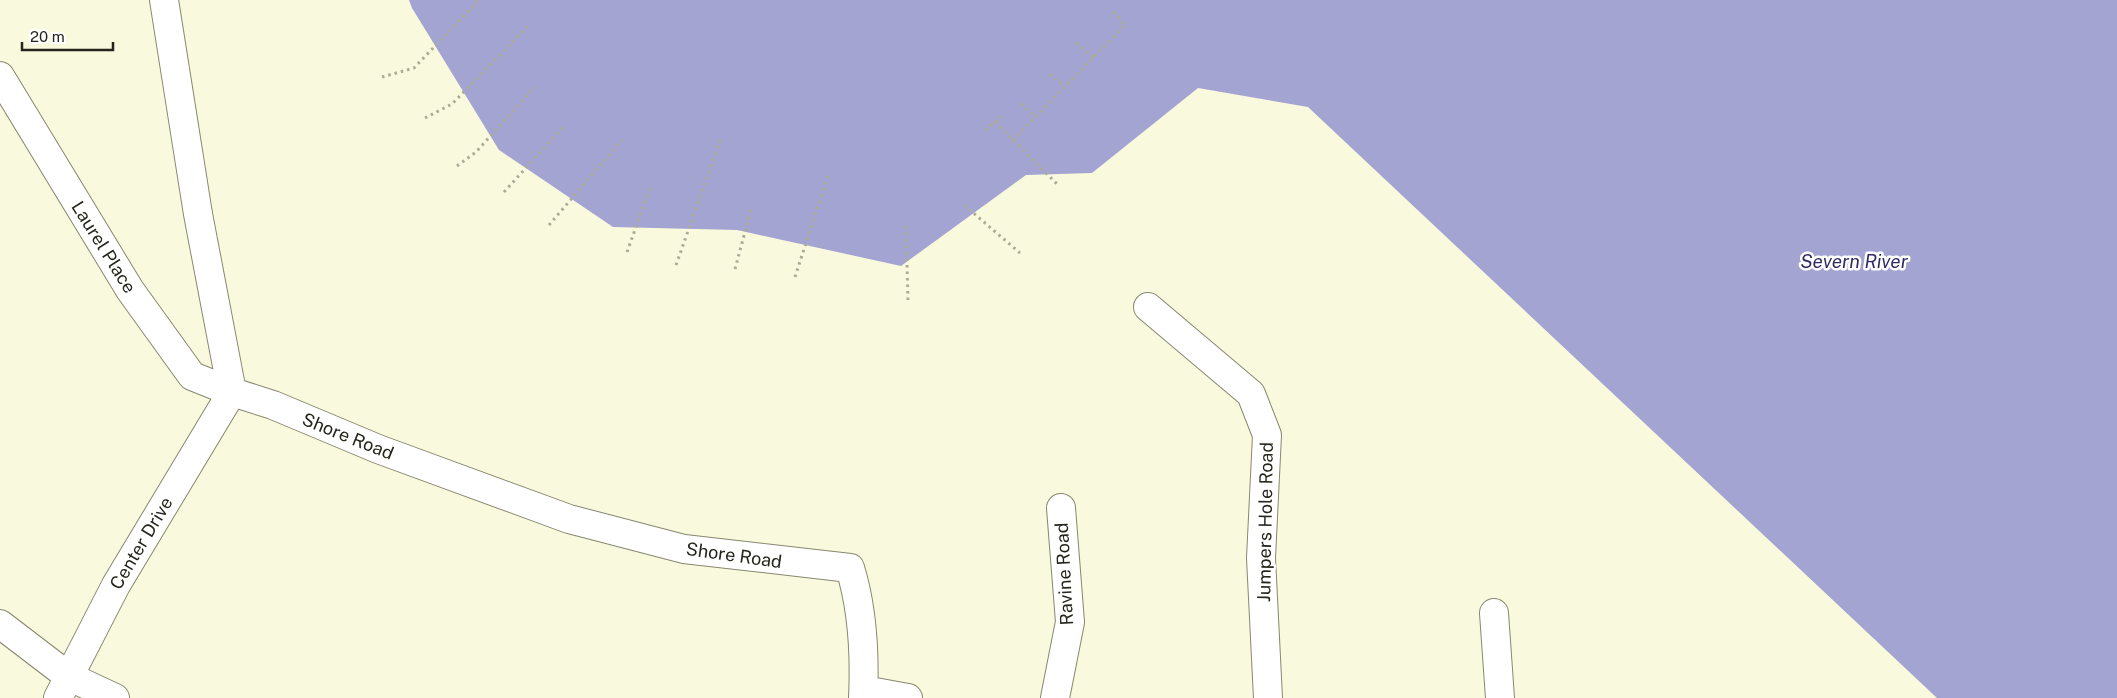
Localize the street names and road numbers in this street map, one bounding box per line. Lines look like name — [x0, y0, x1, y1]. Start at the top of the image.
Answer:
street label: Laurel Place — [67, 197, 141, 297]
street label: Shore Road — [299, 408, 397, 464]
street label: Jumpers Hole Road — [1253, 442, 1277, 602]
street label: Center Drive — [105, 493, 177, 593]
street label: Ravine Road — [1051, 522, 1077, 626]
street label: Shore Road — [685, 538, 783, 572]

